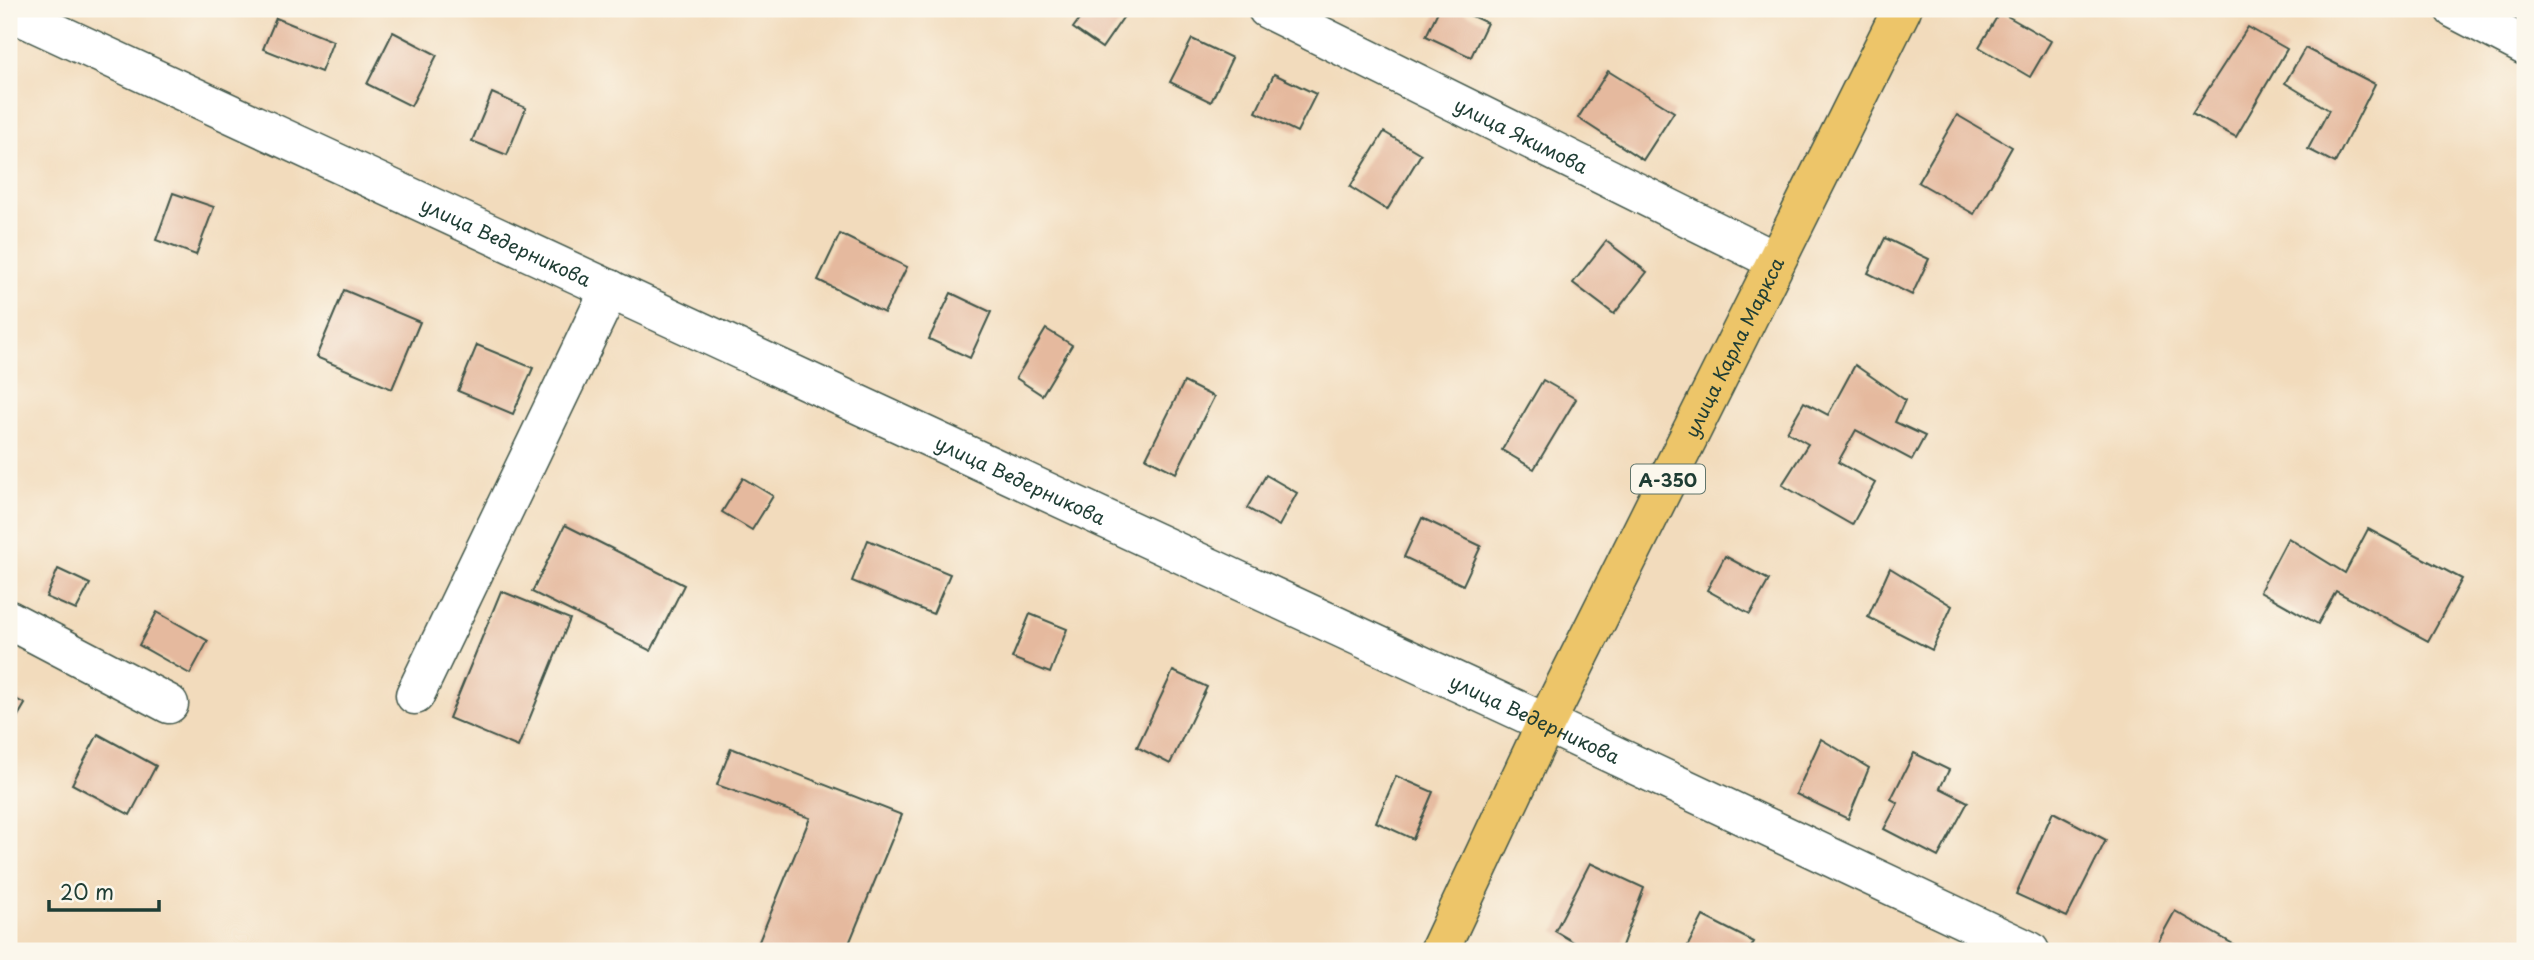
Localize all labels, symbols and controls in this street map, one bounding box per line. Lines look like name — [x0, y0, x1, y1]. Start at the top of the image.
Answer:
street label: улица Якимова — [1450, 90, 1593, 180]
street label: улица Ведерникова — [417, 190, 596, 293]
street label: улица Карла Маркса — [1677, 252, 1790, 442]
street label: улица Ведерникова — [931, 428, 1111, 531]
road number: А-350 — [1631, 464, 1705, 494]
street label: улица Ведерникова — [1446, 666, 1625, 770]
scale bar — [49, 869, 159, 913]
text: 20 m — [60, 875, 114, 907]

